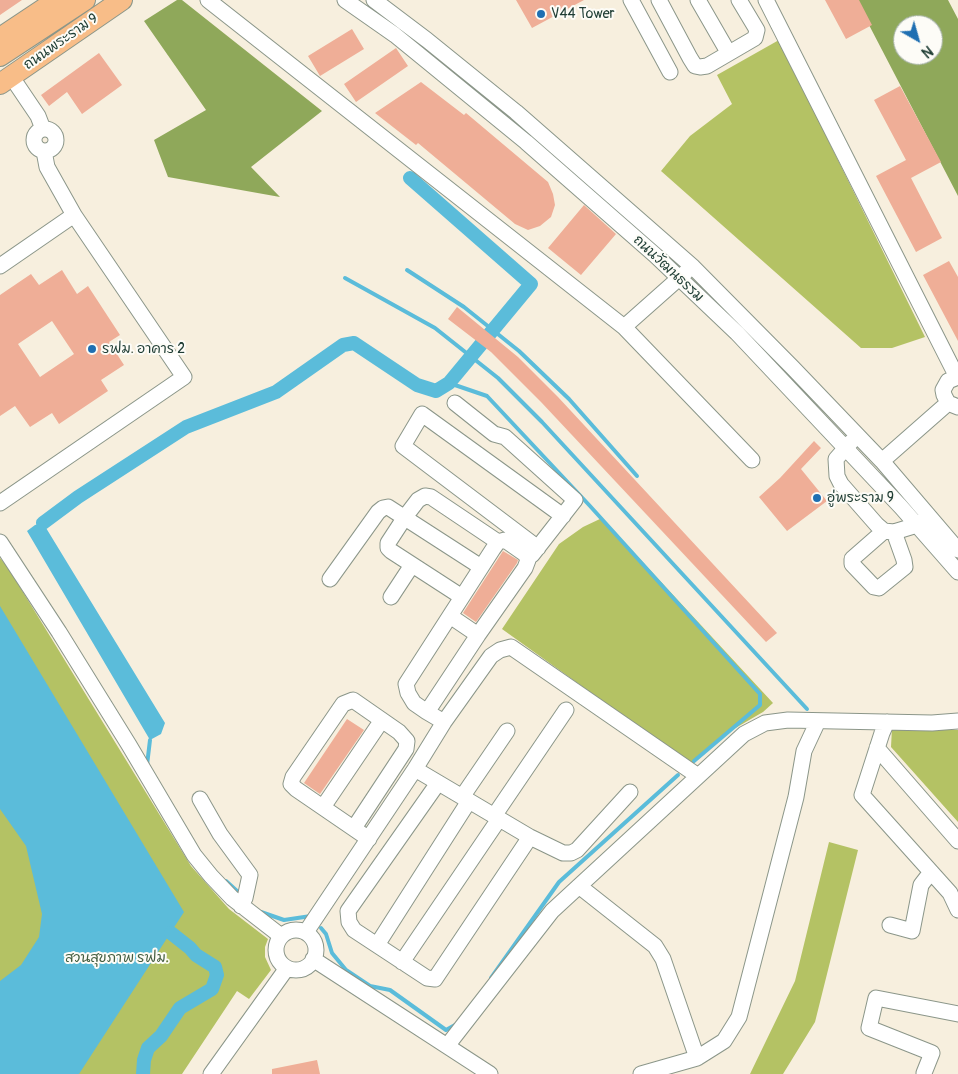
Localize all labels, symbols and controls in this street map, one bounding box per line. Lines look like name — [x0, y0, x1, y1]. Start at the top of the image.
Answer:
place label: V44 Tower — [551, 6, 615, 22]
marker: V44 Tower — [535, 8, 547, 20]
street label: ถนนพระราม 9 — [21, 10, 101, 74]
north arrow — [893, 15, 943, 65]
text: N — [918, 42, 936, 61]
street label: ถนนวัฒนธรรม — [629, 232, 707, 306]
place label: รฟม. อาคาร 2 — [102, 341, 185, 357]
marker: รฟม. อาคาร 2 — [86, 343, 98, 355]
place label: อู่พระราม 9 — [827, 490, 894, 506]
marker: อู่พระราม 9 — [811, 492, 823, 504]
park label: สวนสุขภาพ รฟม. — [65, 950, 169, 966]

